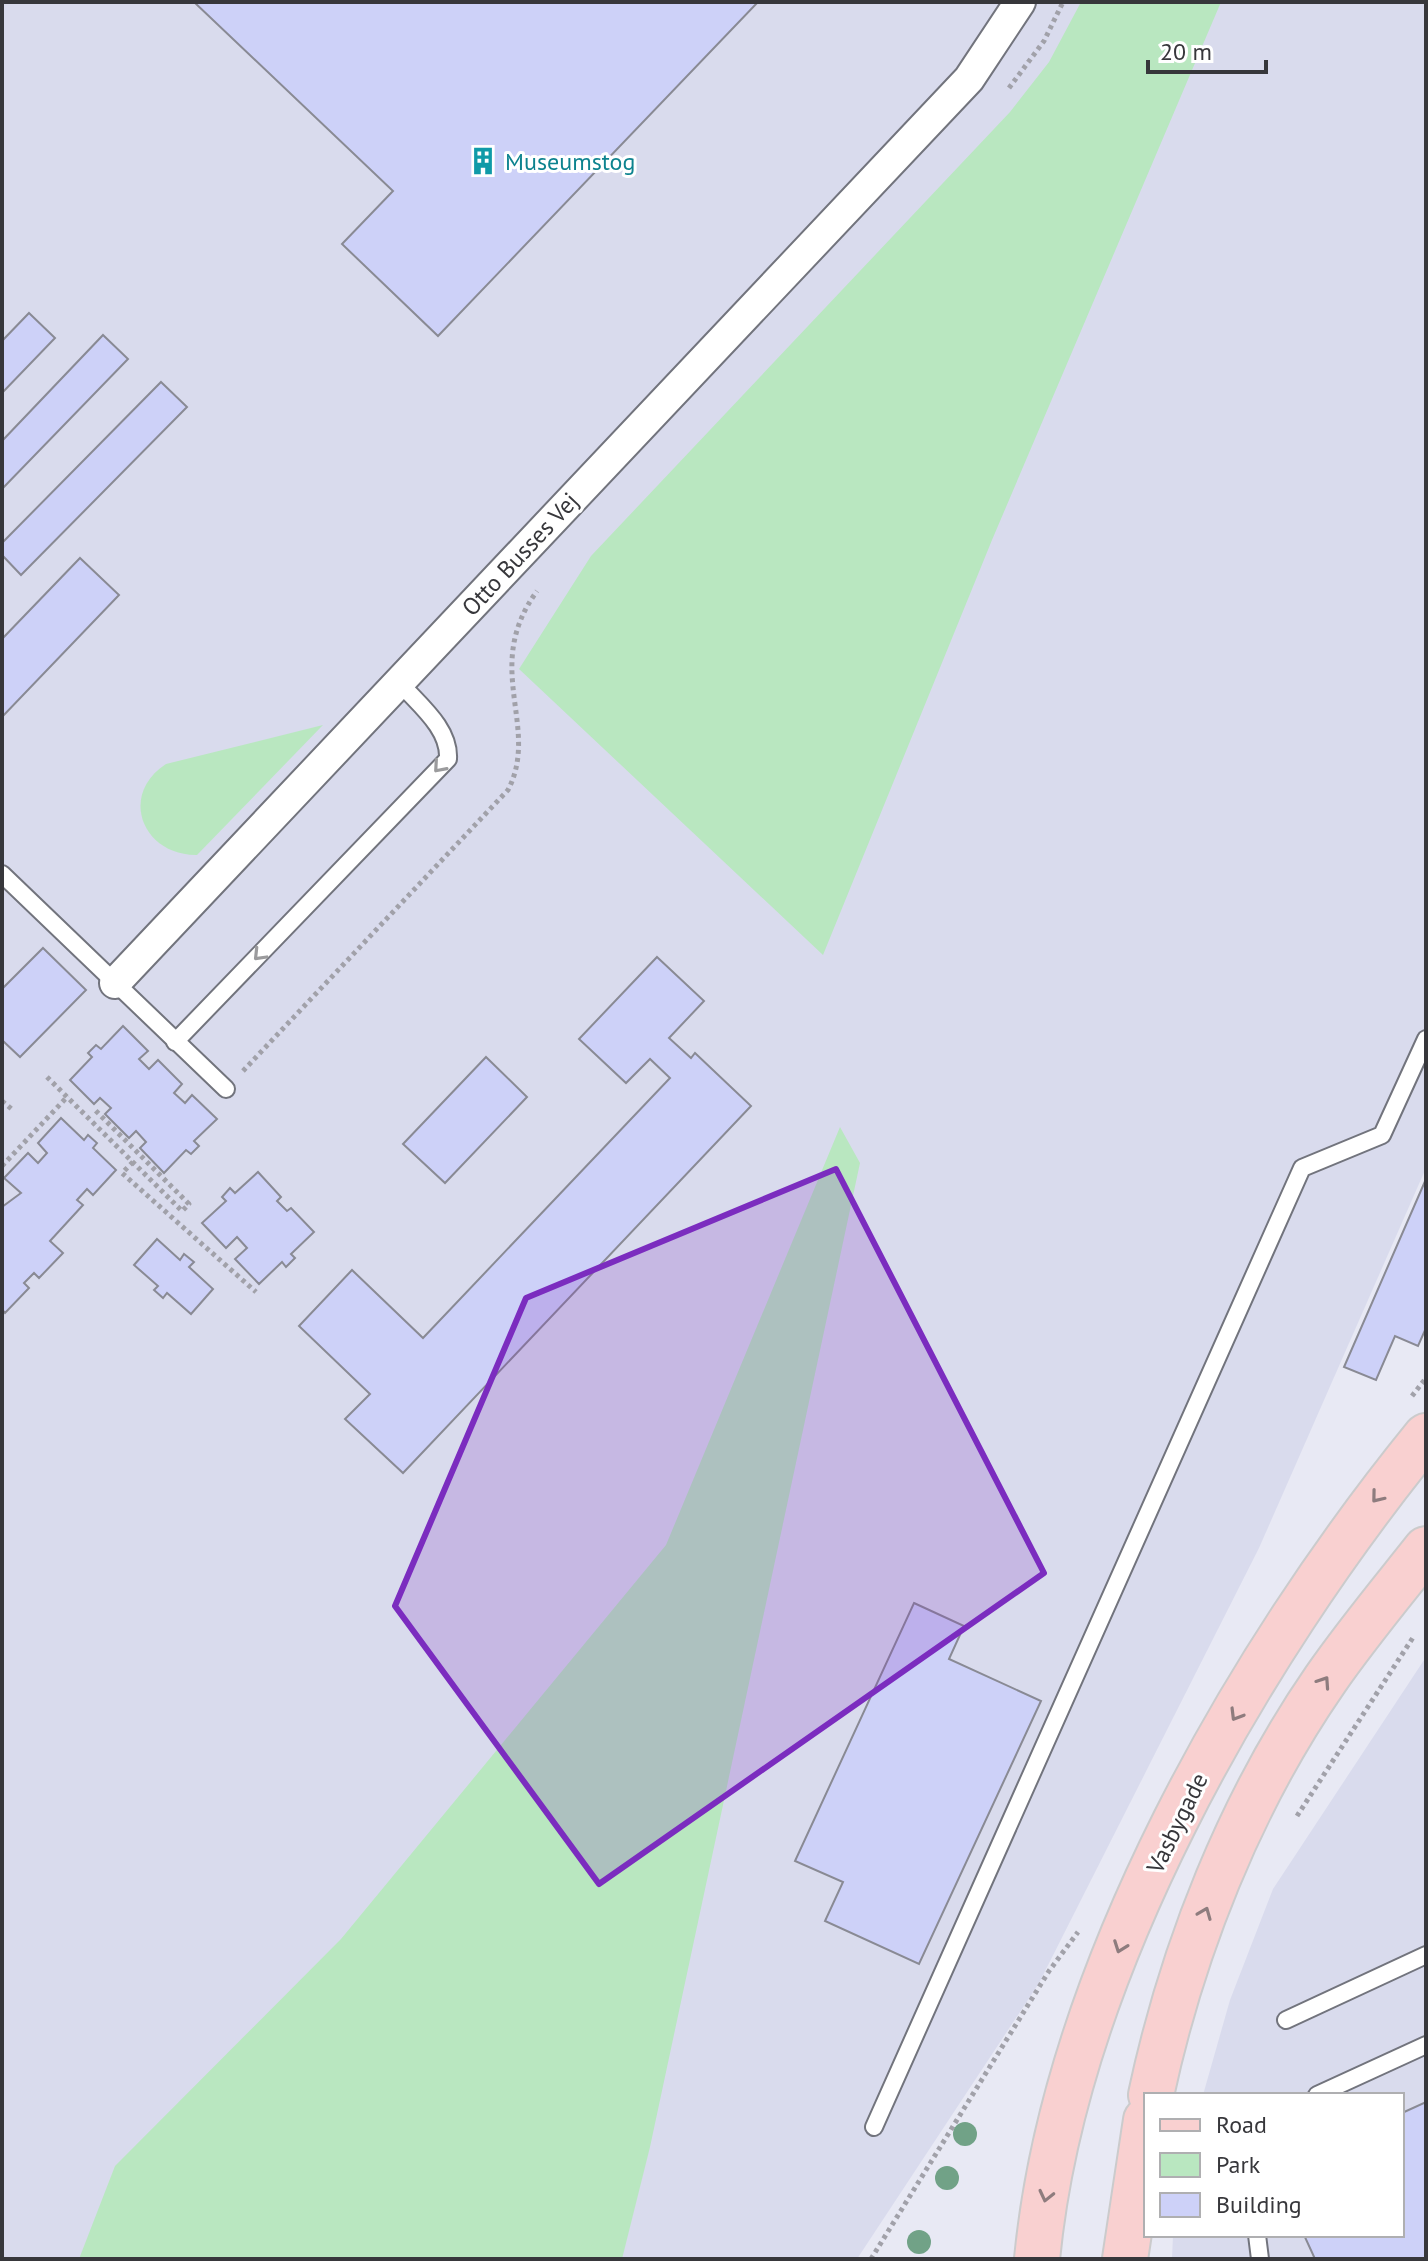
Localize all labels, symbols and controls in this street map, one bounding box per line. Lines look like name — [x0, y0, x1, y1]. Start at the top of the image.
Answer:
scale bar — [1148, 24, 1266, 74]
text: 20 m — [1160, 36, 1212, 67]
building icon: Museumstog — [468, 146, 498, 176]
place label: Museumstog — [505, 146, 635, 177]
street label: Otto Busses Vej — [455, 486, 585, 622]
one-way arrow — [434, 758, 448, 772]
one-way arrow — [254, 946, 268, 960]
one-way arrow — [1372, 1488, 1387, 1502]
one-way arrow — [1314, 1677, 1329, 1691]
one-way arrow — [1230, 1706, 1245, 1721]
street label: Vasbygade — [1139, 1768, 1215, 1879]
one-way arrow — [1196, 1907, 1212, 1921]
one-way arrow — [1113, 1940, 1129, 1954]
legend — [1144, 2093, 1404, 2237]
text: Road — [1216, 2109, 1267, 2140]
text: Park — [1216, 2149, 1261, 2180]
one-way arrow — [1038, 2189, 1055, 2203]
text: Building — [1216, 2189, 1302, 2220]

